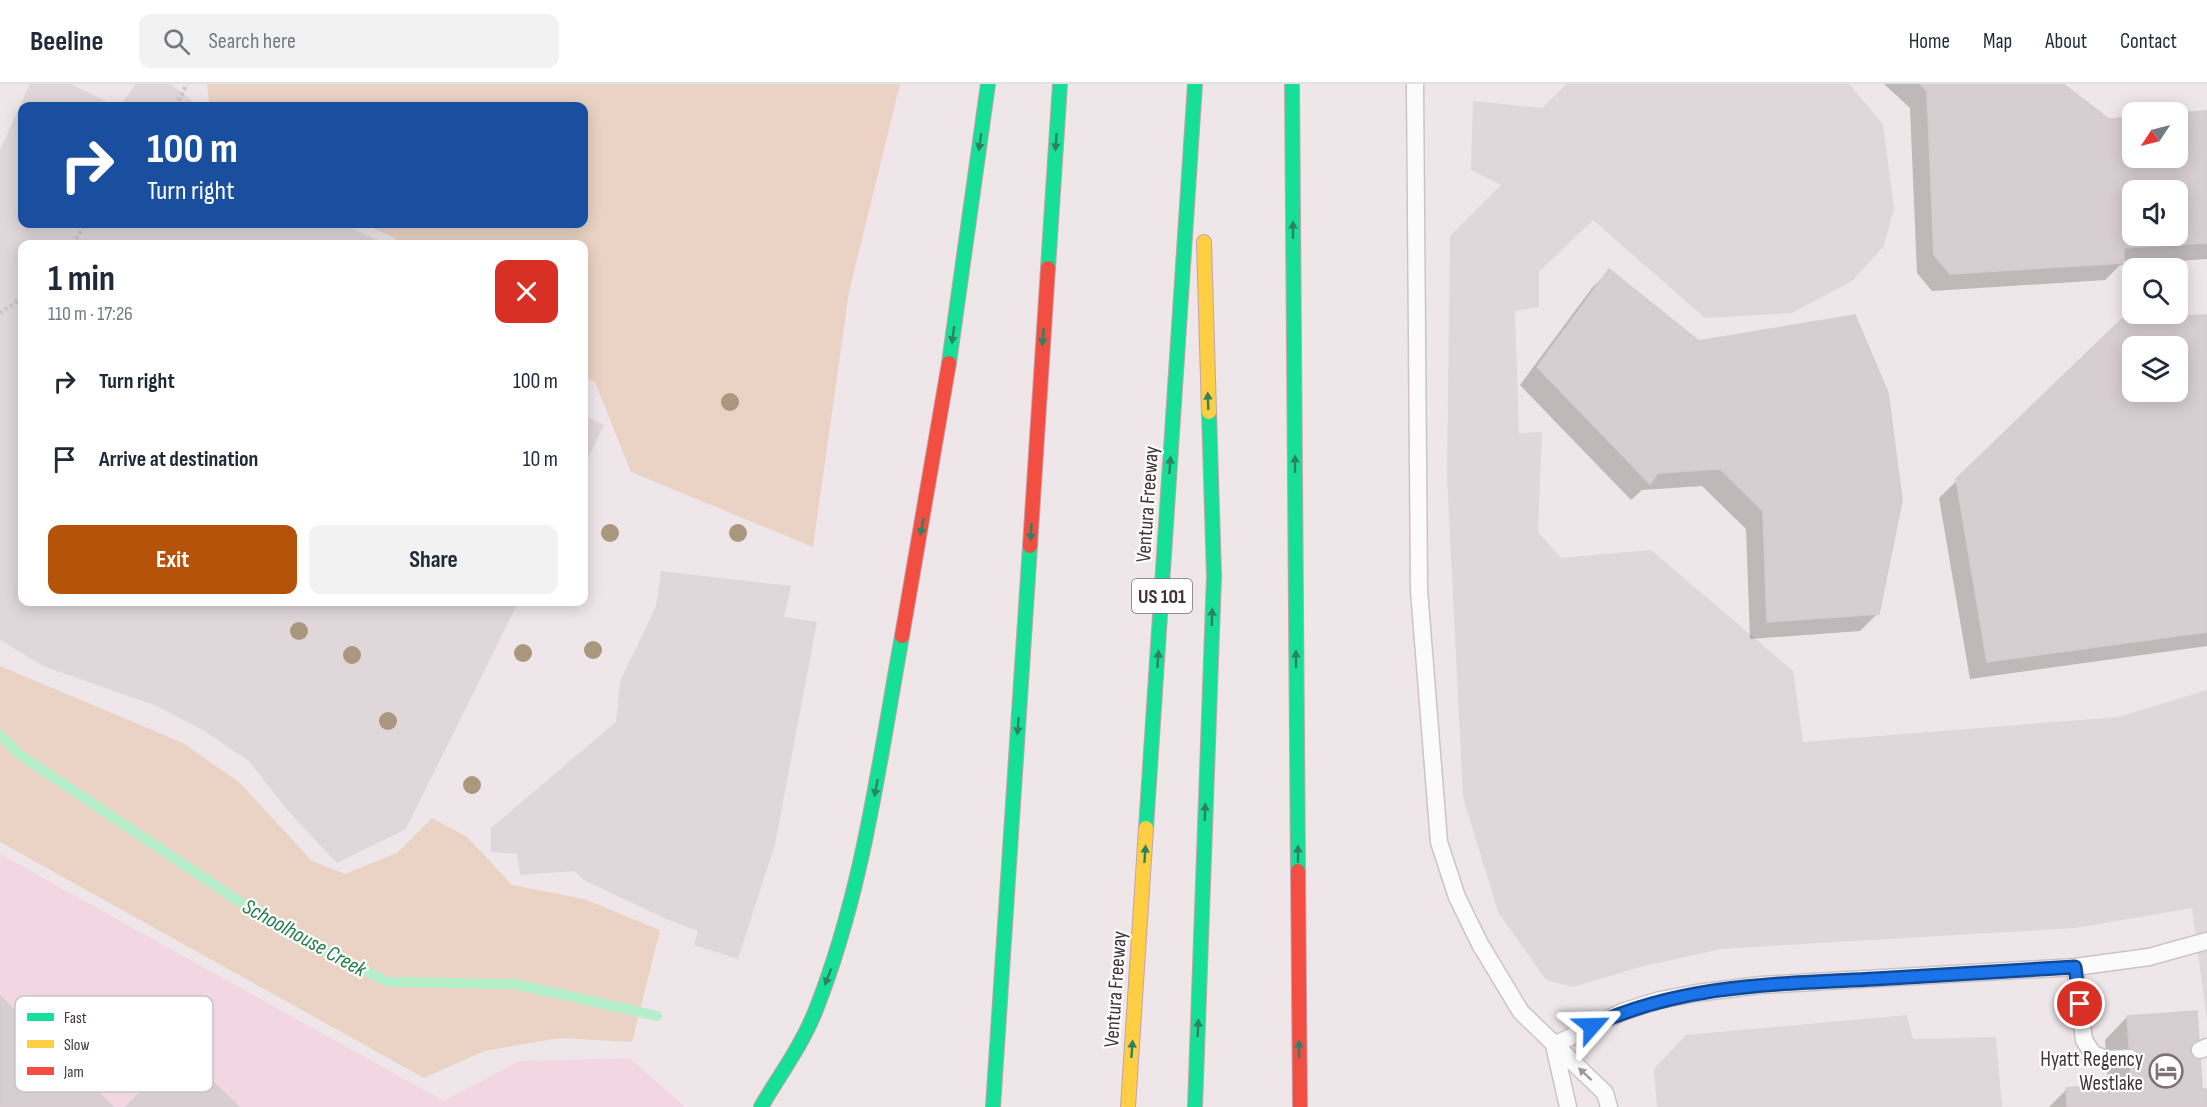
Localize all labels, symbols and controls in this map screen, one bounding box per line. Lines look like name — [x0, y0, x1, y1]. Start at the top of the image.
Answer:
search box — [139, 14, 559, 68]
text: Beeline — [30, 25, 103, 58]
icon: search — [160, 25, 193, 58]
text: Search here — [208, 28, 296, 55]
text: Home — [1909, 29, 1950, 54]
text: Map — [1983, 29, 2012, 54]
text: About — [2045, 29, 2087, 54]
text: Contact — [2120, 29, 2177, 54]
north arrow — [2122, 102, 2188, 168]
map controls — [2122, 102, 2188, 402]
text: 100 m — [147, 124, 238, 175]
icon: right — [48, 126, 126, 204]
one-way arrow — [976, 133, 985, 152]
one-way arrow — [1051, 133, 1061, 152]
text: Turn right — [147, 175, 234, 207]
button: sound — [2122, 180, 2188, 246]
one-way arrow — [1288, 221, 1298, 240]
text: 1 min — [48, 258, 115, 301]
button: search — [2122, 258, 2188, 324]
button: close — [495, 260, 558, 323]
text: 110 m · 17:26 — [48, 302, 133, 326]
one-way arrow — [949, 326, 958, 345]
one-way arrow — [1039, 327, 1048, 346]
button: layers — [2122, 336, 2188, 402]
icon: right — [48, 365, 81, 398]
text: Turn right — [99, 368, 175, 395]
text: 100 m — [513, 368, 558, 395]
one-way arrow — [1204, 391, 1213, 410]
icon: arrive — [48, 443, 81, 476]
street label: Ventura Freeway — [1131, 445, 1164, 563]
text: Arrive at destination — [99, 446, 258, 473]
text: 10 m — [523, 446, 558, 473]
one-way arrow — [1290, 454, 1300, 473]
one-way arrow — [1166, 455, 1175, 474]
one-way arrow — [917, 518, 926, 537]
one-way arrow — [1026, 522, 1035, 541]
button: Exit — [48, 525, 297, 594]
button: Share — [309, 525, 558, 594]
road number: US 101 — [1132, 579, 1192, 613]
one-way arrow — [1208, 607, 1217, 626]
one-way arrow — [1291, 649, 1301, 668]
one-way arrow — [1153, 650, 1162, 669]
one-way arrow — [1013, 717, 1023, 736]
one-way arrow — [871, 779, 880, 798]
one-way arrow — [1201, 802, 1210, 821]
one-way arrow — [1293, 844, 1303, 863]
one-way arrow — [1140, 845, 1150, 864]
water label: Schoolhouse Creek — [238, 893, 372, 984]
street label: Ventura Freeway — [1099, 930, 1132, 1048]
one-way arrow — [823, 968, 833, 986]
pin — [2054, 978, 2105, 1029]
icon: arrive — [2063, 987, 2096, 1020]
position arrow — [1560, 994, 1624, 1058]
legend — [15, 996, 213, 1092]
text: Fast — [64, 1009, 87, 1028]
one-way arrow — [1193, 1018, 1203, 1037]
text: Slow — [64, 1036, 89, 1055]
one-way arrow — [1127, 1039, 1137, 1058]
one-way arrow — [1295, 1039, 1304, 1058]
place label: Hyatt Regency Westlake — [2040, 1047, 2143, 1096]
hotel icon: Hyatt Regency Westlake — [2148, 1053, 2184, 1089]
text: Jam — [63, 1063, 84, 1082]
one-way arrow — [1578, 1068, 1593, 1081]

